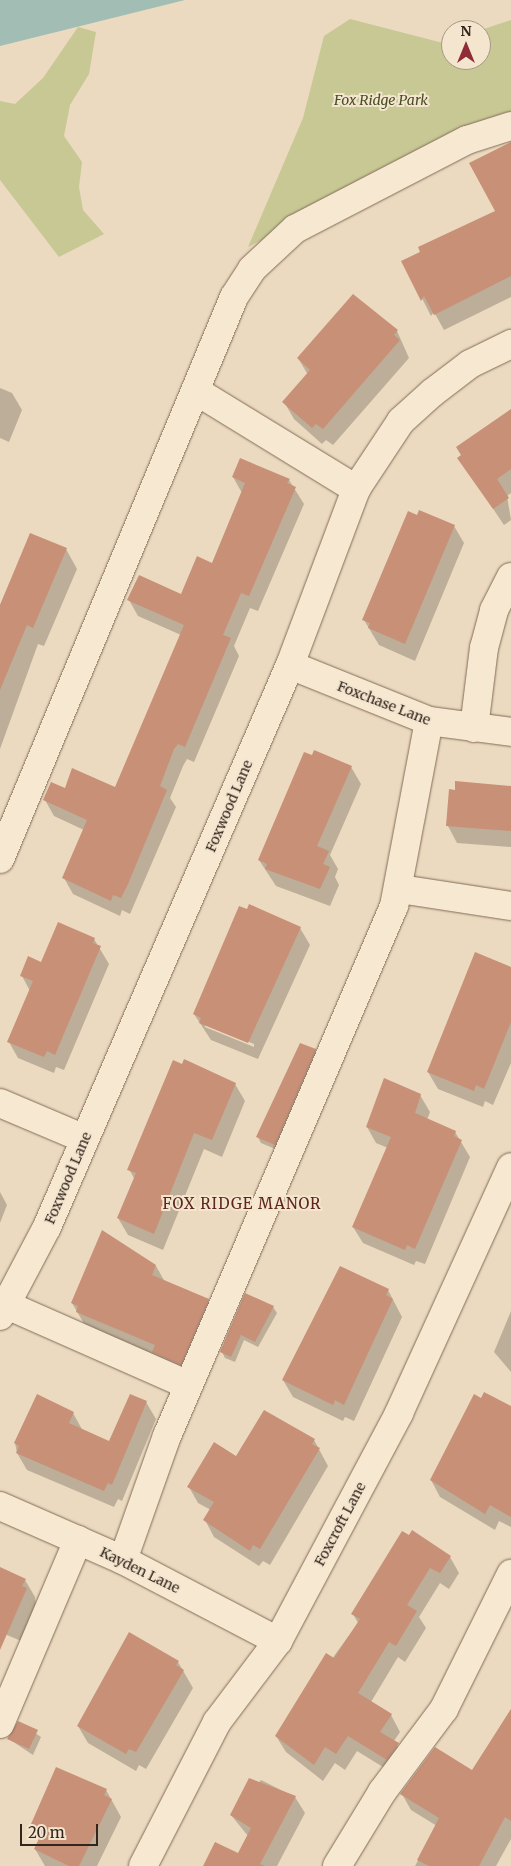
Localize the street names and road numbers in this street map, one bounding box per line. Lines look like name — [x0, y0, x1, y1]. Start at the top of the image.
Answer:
street label: Foxchase Lane — [335, 678, 433, 728]
street label: Foxwood Lane — [202, 757, 256, 855]
street label: Foxwood Lane — [41, 1129, 95, 1227]
street label: Foxcroft Lane — [311, 1479, 369, 1569]
street label: Kayden Lane — [97, 1543, 183, 1597]

